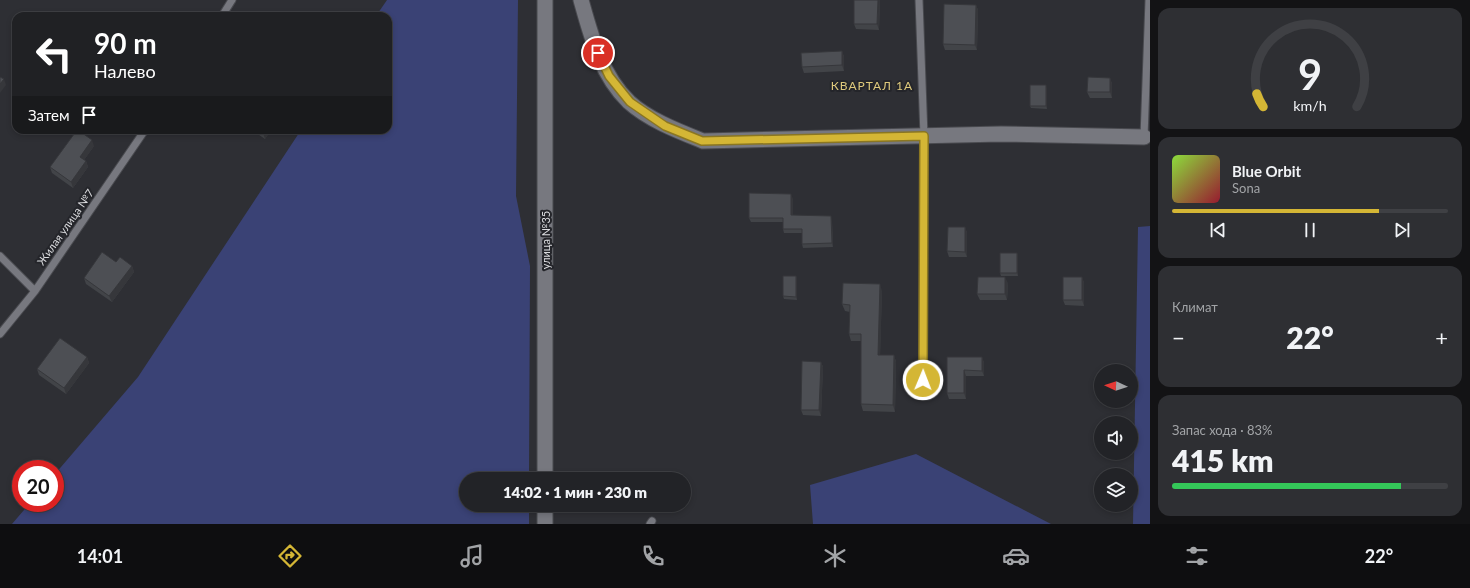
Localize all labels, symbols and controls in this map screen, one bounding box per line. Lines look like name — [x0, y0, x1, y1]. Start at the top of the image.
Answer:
text: 90 m — [94, 26, 157, 60]
icon: left — [28, 28, 80, 80]
pin — [581, 36, 615, 70]
icon: arrive — [587, 42, 609, 64]
text: 9 — [1298, 48, 1322, 98]
text: Налево — [94, 60, 156, 82]
district label: КВАРТАЛ 1А — [831, 78, 913, 93]
text: km/h — [1293, 96, 1327, 113]
icon: arrive — [78, 104, 100, 126]
text: Затем — [28, 106, 70, 124]
text: Blue Orbit — [1232, 162, 1301, 180]
text: Sona — [1232, 180, 1260, 196]
street label: Жилая улица №7 — [34, 186, 96, 268]
street label: улица №35 — [539, 211, 552, 269]
icon: previous — [1207, 219, 1229, 241]
icon: pause — [1299, 219, 1321, 241]
icon: next — [1391, 219, 1413, 241]
text: Климат — [1172, 299, 1218, 315]
text: 22° — [1286, 319, 1334, 355]
text: − — [1172, 324, 1185, 351]
text: + — [1435, 324, 1448, 351]
position arrow — [902, 359, 944, 401]
north arrow — [1094, 364, 1138, 408]
map controls — [1094, 364, 1138, 512]
button: sound — [1094, 416, 1138, 460]
text: Запас хода · 83% — [1172, 422, 1273, 438]
text: 415 km — [1172, 442, 1273, 478]
speed limit sign: 20 — [12, 460, 64, 512]
button: layers — [1094, 468, 1138, 512]
text: 14:02 · 1 мин · 230 m — [503, 483, 647, 501]
icon: directions — [276, 542, 304, 570]
icon: music — [458, 542, 486, 570]
icon: phone — [639, 542, 667, 570]
icon: climate — [821, 542, 849, 570]
icon: car — [1002, 542, 1030, 570]
icon: filters — [1183, 542, 1211, 570]
text: 14:01 — [77, 545, 123, 567]
text: 22° — [1365, 545, 1393, 567]

